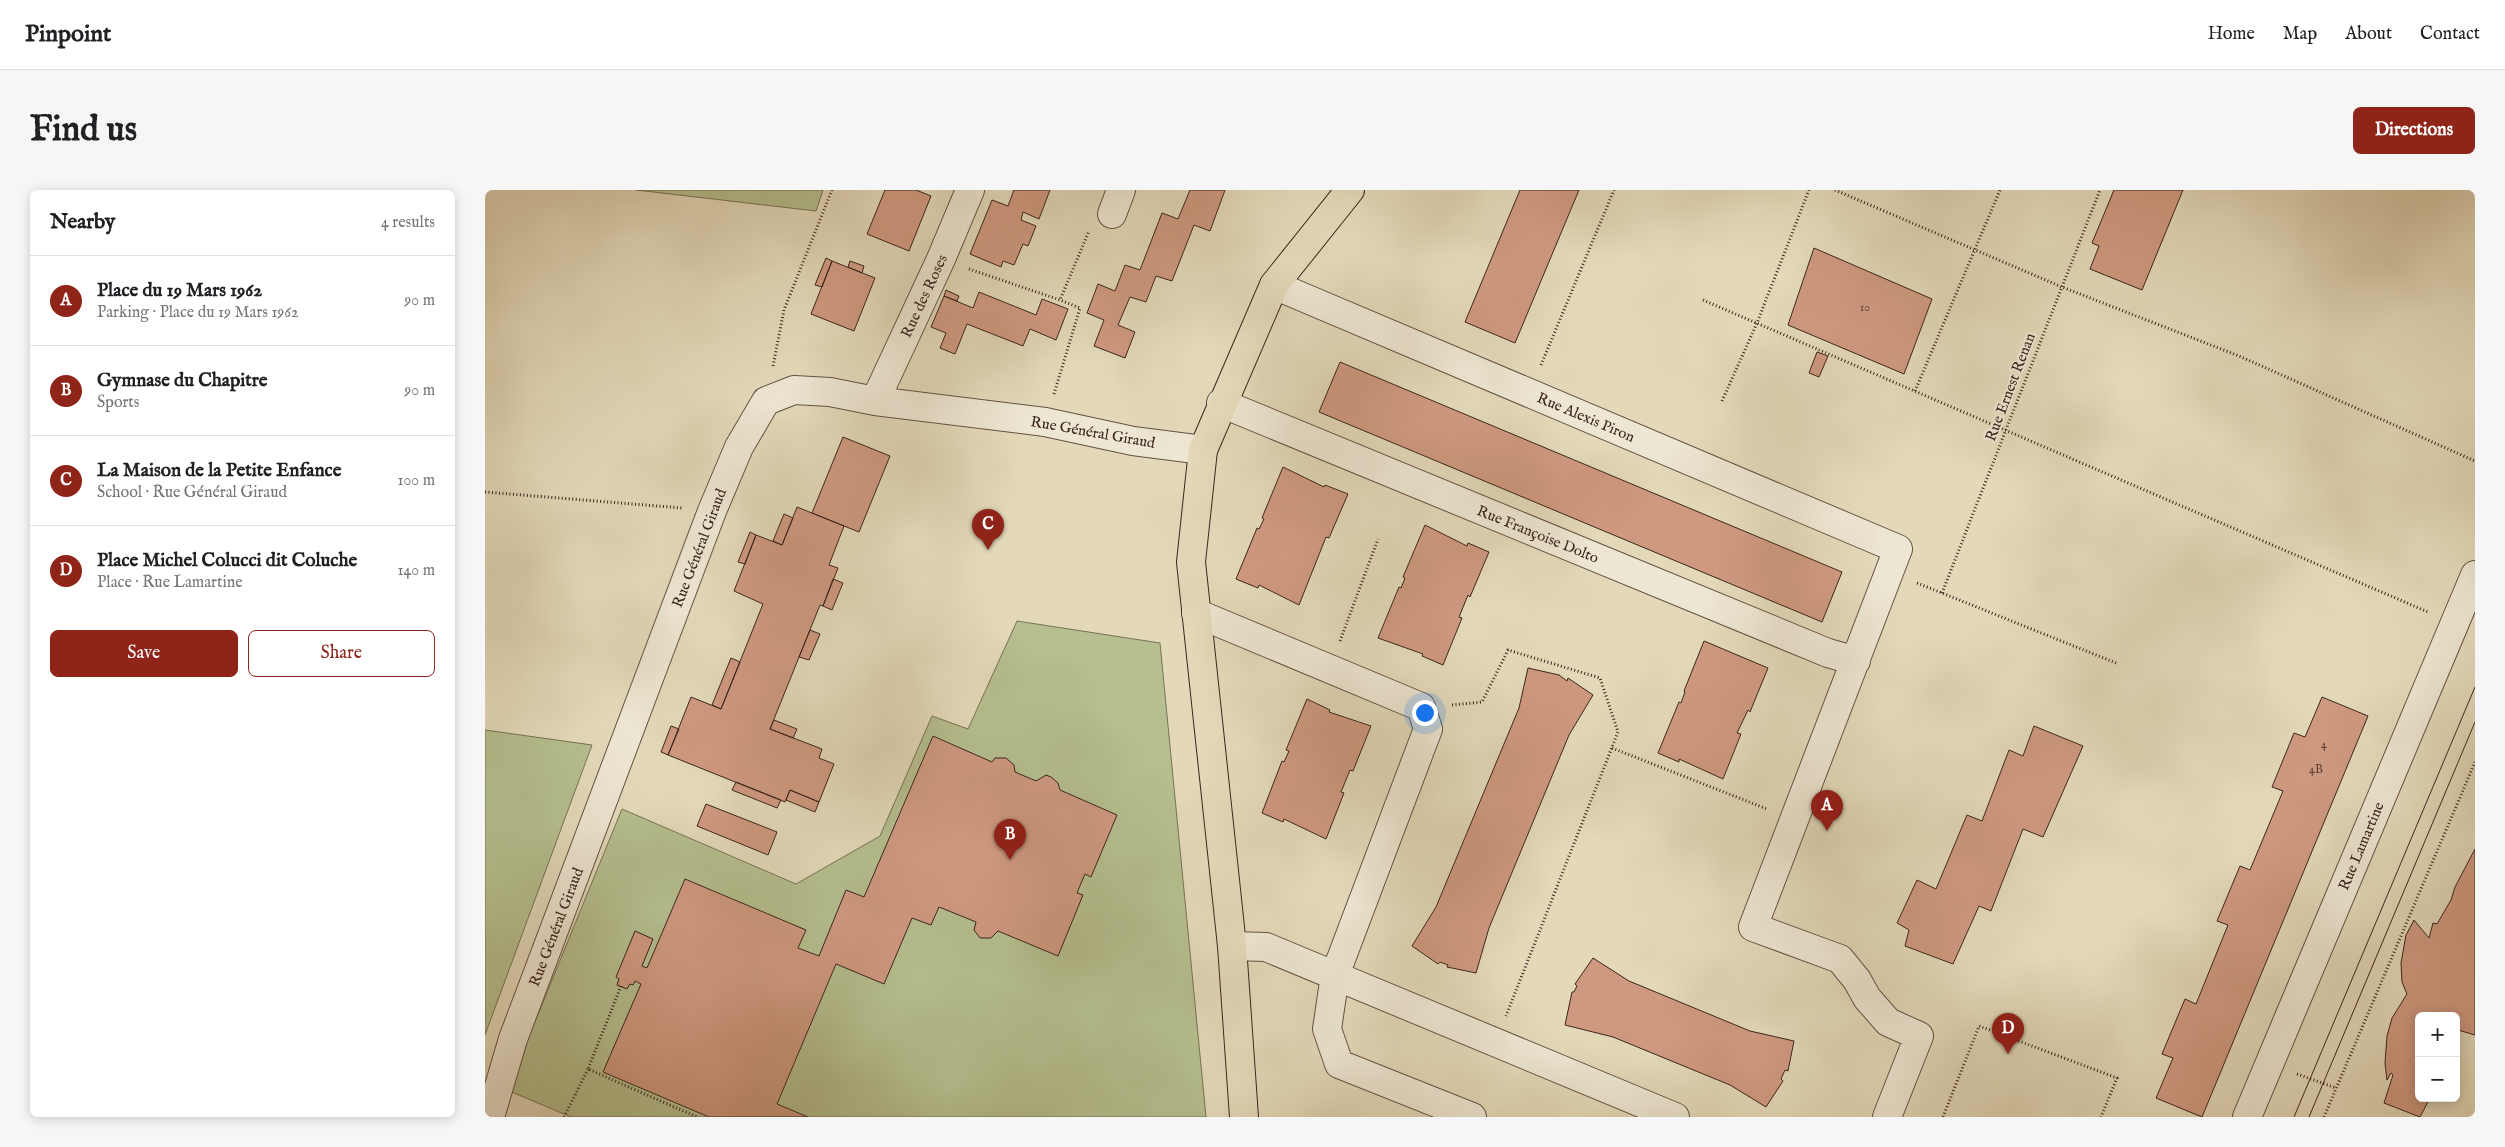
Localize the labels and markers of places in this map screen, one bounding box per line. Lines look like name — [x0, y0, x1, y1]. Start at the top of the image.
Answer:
pin: C — [972, 509, 1004, 550]
pin: A — [1811, 790, 1843, 831]
pin: B — [994, 819, 1026, 860]
pin: D — [1992, 1013, 2024, 1054]

